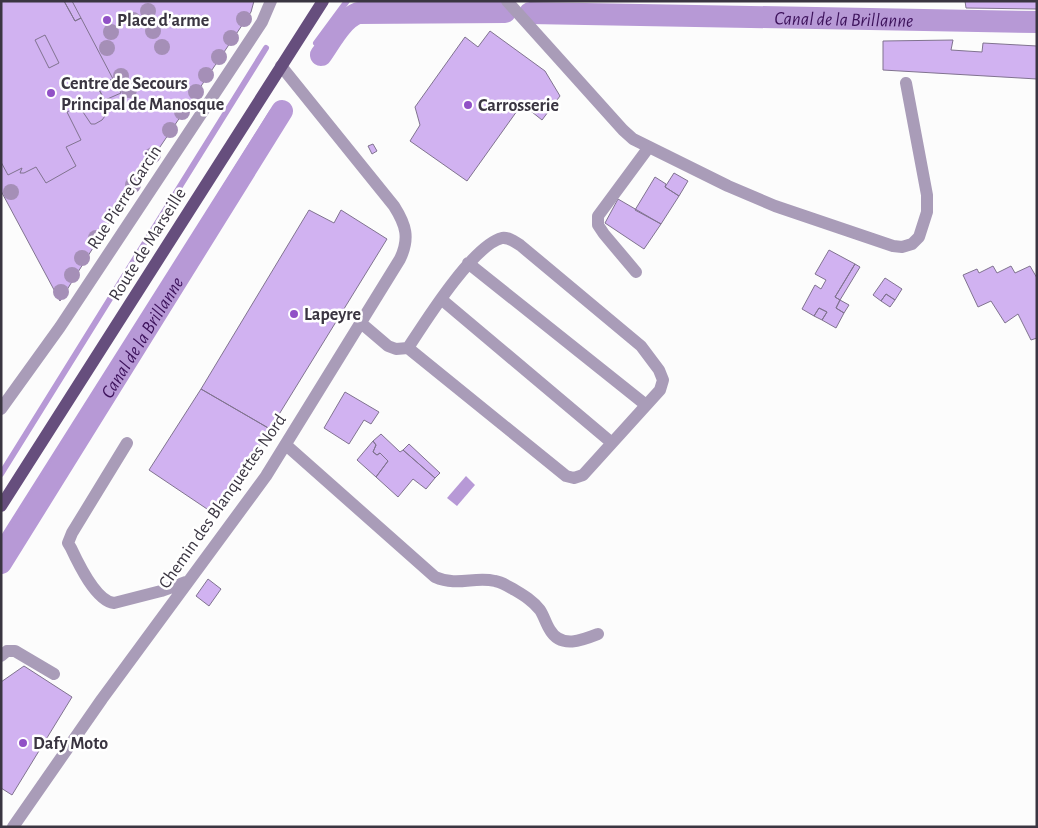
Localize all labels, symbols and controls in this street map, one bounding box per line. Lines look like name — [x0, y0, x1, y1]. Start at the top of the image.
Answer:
water label: Canal de la Brillanne — [774, 9, 914, 31]
place label: Place d'arme — [117, 12, 209, 30]
marker: Place d'arme — [101, 14, 113, 26]
place label: Centre de Secours Principal de Manosque — [61, 75, 224, 114]
marker: Centre de Secours Principal de Manosque — [45, 87, 57, 99]
place label: Carrosserie — [478, 97, 559, 115]
marker: Carrosserie — [462, 99, 474, 111]
street label: Rue Pierre Garcin — [85, 142, 165, 253]
street label: Route de Marseille — [106, 185, 190, 304]
water label: Canal de la Brillanne — [98, 274, 187, 402]
place label: Lapeyre — [304, 306, 361, 324]
marker: Lapeyre — [288, 308, 300, 320]
street label: Chemin des Blanquettes Nord — [156, 411, 290, 592]
place label: Dafy Moto — [33, 735, 108, 753]
marker: Dafy Moto — [17, 737, 29, 749]

